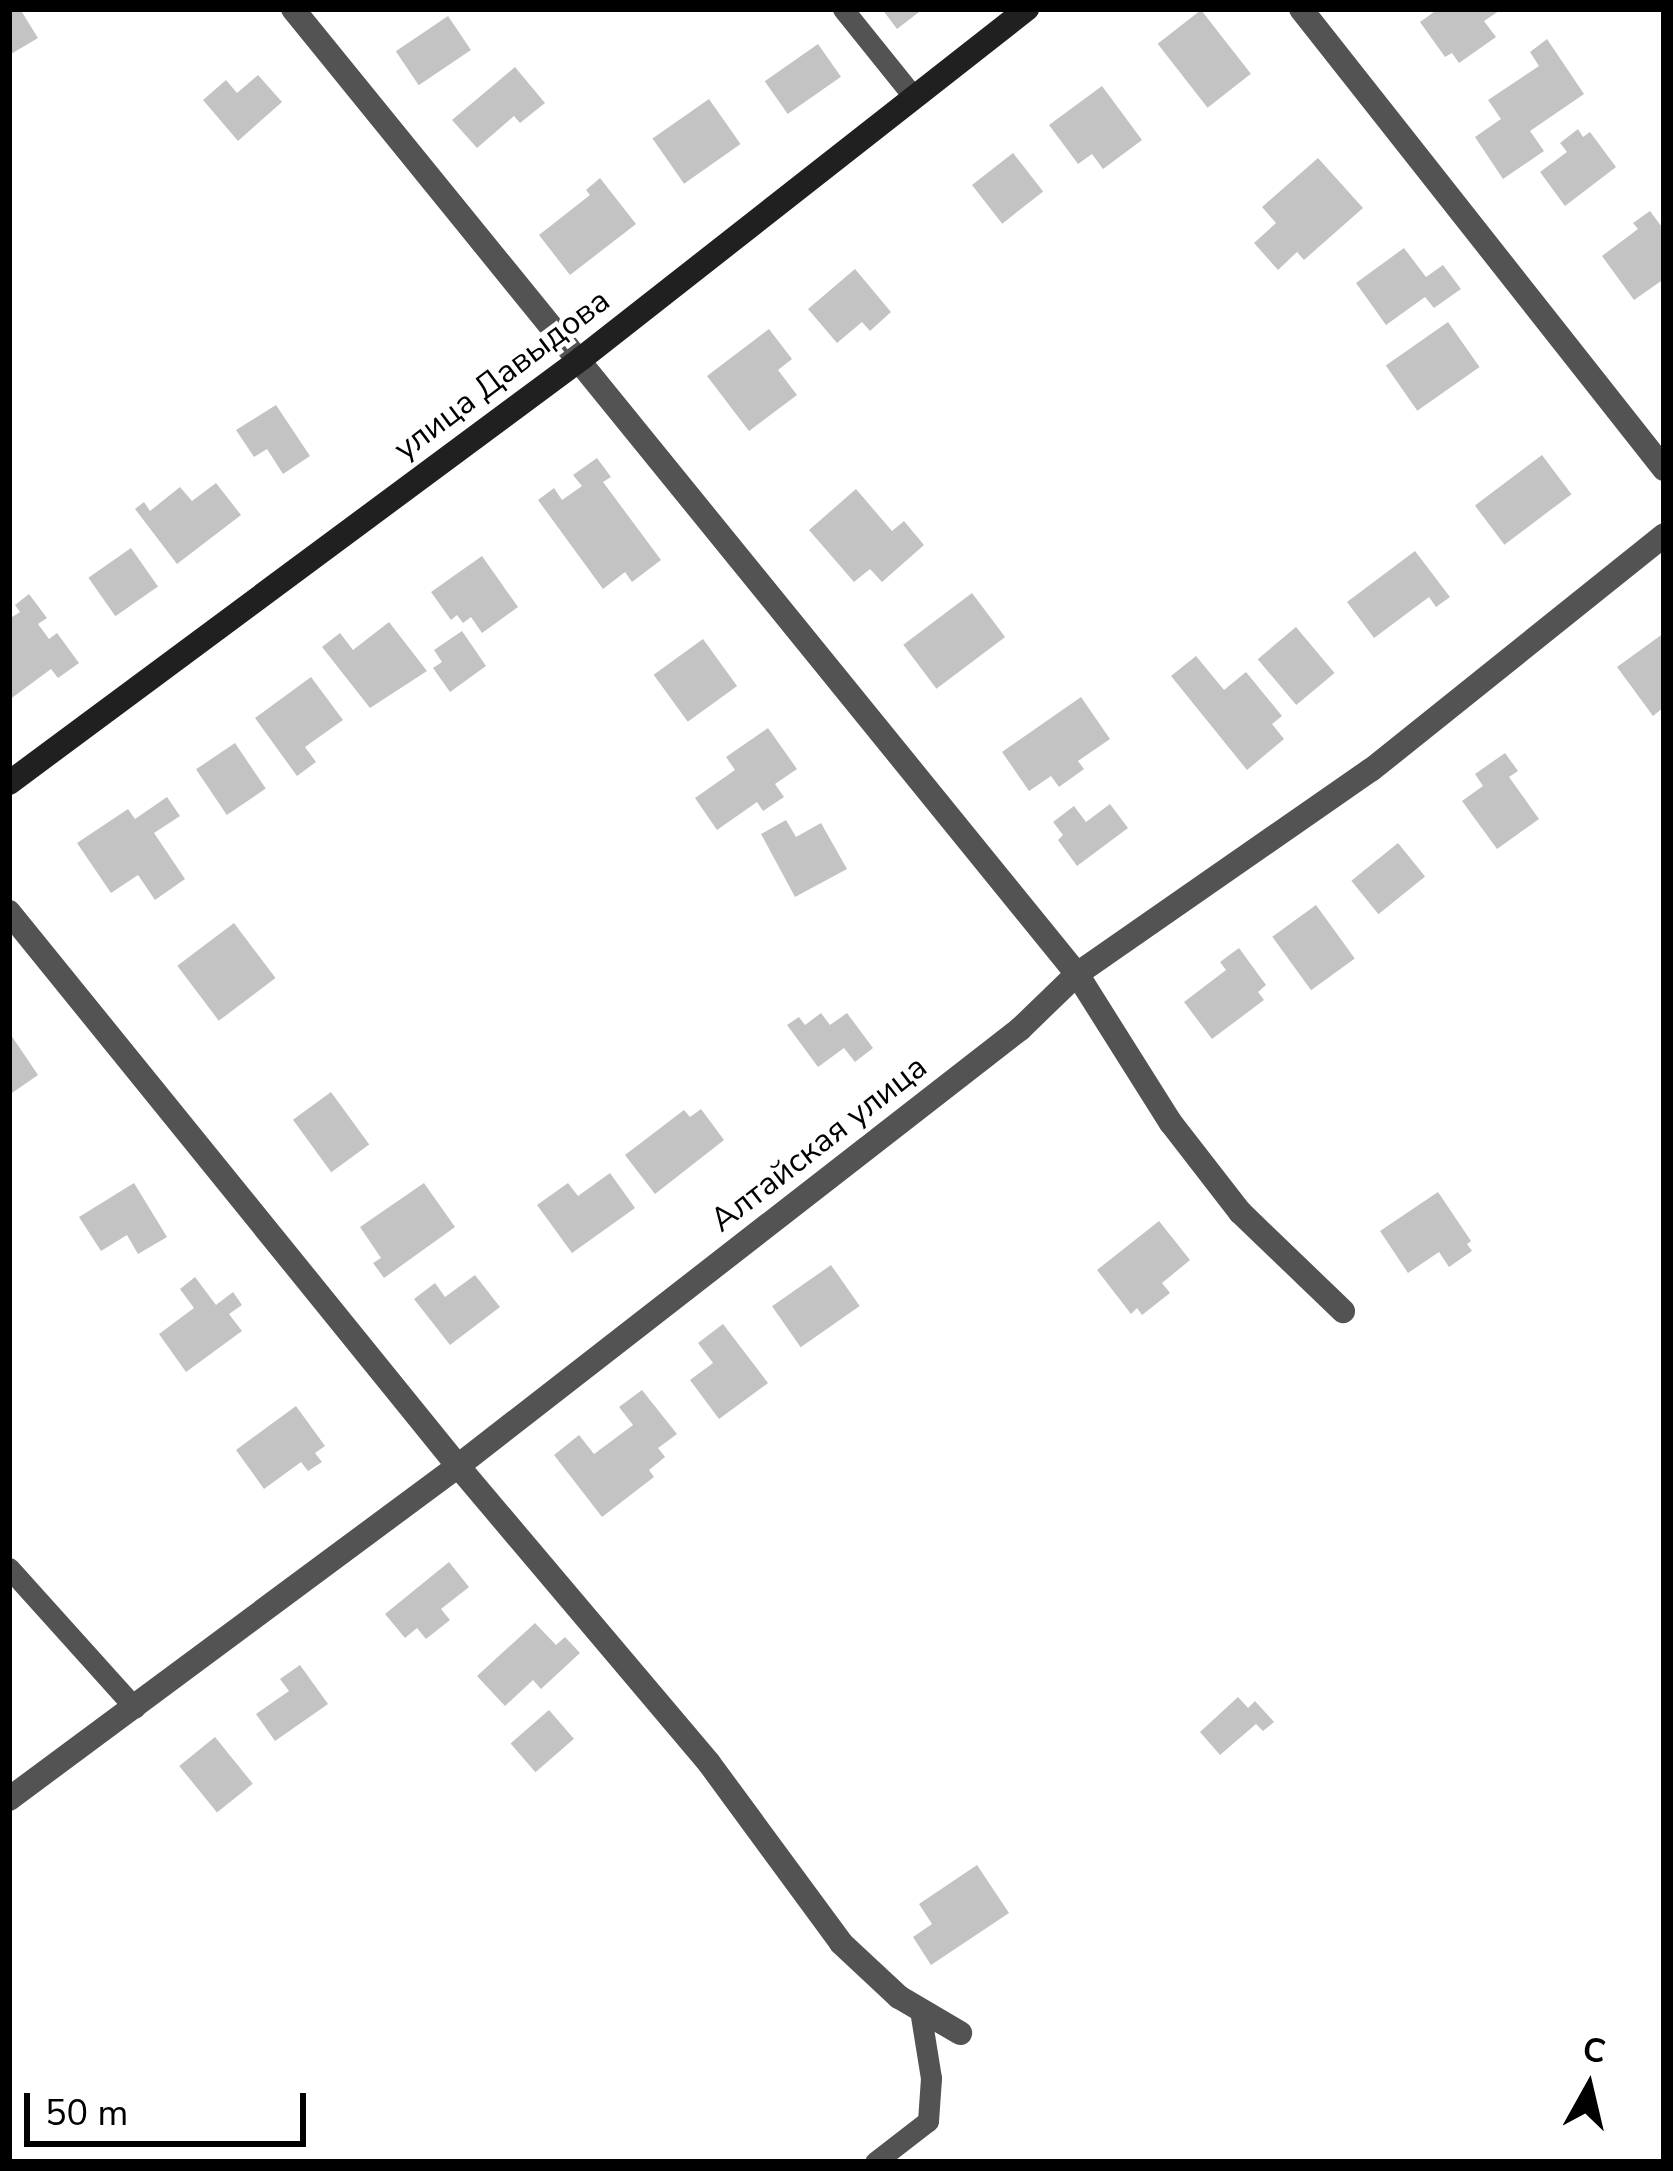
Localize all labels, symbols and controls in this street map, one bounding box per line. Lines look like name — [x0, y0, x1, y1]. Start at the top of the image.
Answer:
street label: улица Давыдова — [386, 281, 618, 469]
street label: Алтайская улица — [703, 1047, 935, 1241]
north arrow — [1529, 2027, 1649, 2147]
text: С — [1580, 2027, 1608, 2075]
scale bar — [30, 2069, 312, 2143]
text: 50 m — [45, 2089, 128, 2138]

